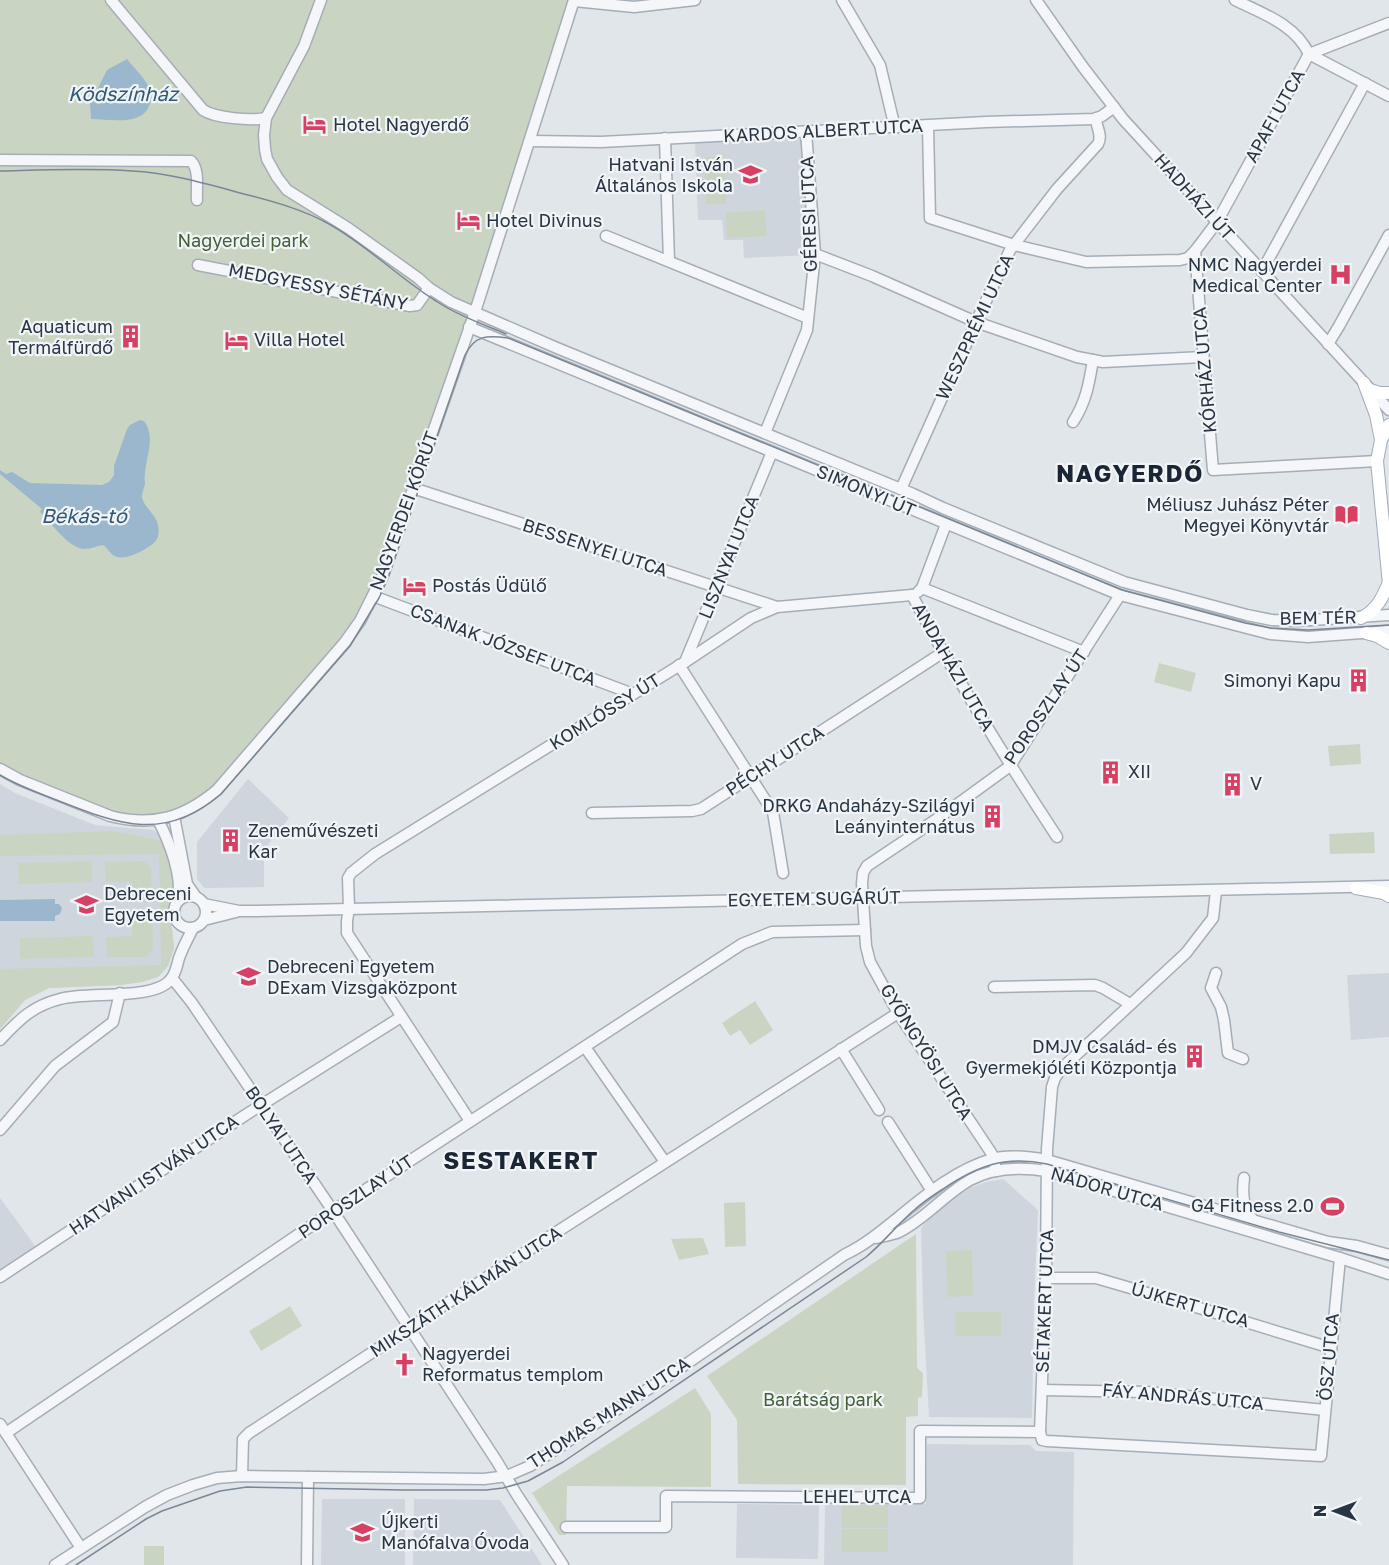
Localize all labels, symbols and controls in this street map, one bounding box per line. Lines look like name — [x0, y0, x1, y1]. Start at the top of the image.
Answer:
street label: APAFI UTCA — [1239, 65, 1309, 166]
water label: Ködszínház — [68, 81, 180, 105]
hotel icon: Hotel Nagyerdő — [302, 112, 328, 138]
place label: Hotel Nagyerdő — [333, 113, 469, 135]
street label: KARDOS ALBERT UTCA — [723, 114, 923, 146]
street label: HADHÁZI ÚT — [1150, 148, 1240, 244]
place label: Hatvani István Általános Iskola — [595, 153, 733, 196]
street label: GÉRESI UTCA — [795, 155, 821, 273]
school or university icon: Hatvani István Általános Iskola — [738, 162, 764, 188]
hotel icon: Hotel Divinus — [455, 208, 481, 234]
place label: Hotel Divinus — [486, 209, 602, 231]
park label: Nagyerdei park — [177, 229, 309, 251]
street label: WESZPRÉMI UTCA — [931, 250, 1018, 403]
place label: NMC Nagyerdei Medical Center — [1188, 253, 1322, 296]
street label: MEDGYESSY SÉTÁNY — [227, 258, 410, 314]
hospital icon: NMC Nagyerdei Medical Center — [1327, 262, 1353, 288]
street label: KÓRHÁZ UTCA — [1188, 306, 1220, 434]
place label: Aquaticum Termálfürdő — [8, 315, 113, 358]
building icon: Aquaticum Termálfürdő — [118, 324, 144, 350]
hotel icon: Villa Hotel — [223, 327, 249, 353]
place label: Villa Hotel — [254, 328, 345, 350]
street label: NAGYERDEI KÖRÚT — [364, 428, 442, 593]
district label: NAGYERDŐ — [1056, 458, 1204, 487]
street label: SIMONYI ÚT — [813, 459, 919, 521]
street label: LISZNYAI UTCA — [693, 492, 763, 622]
place label: Méliusz Juhász Péter Megyei Könyvtár — [1146, 493, 1329, 536]
library icon: Méliusz Juhász Péter Megyei Könyvtár — [1334, 502, 1360, 528]
water label: Békás-tó — [41, 503, 129, 527]
street label: BESSENYEI UTCA — [520, 513, 671, 581]
hotel icon: Postás Üdülő — [401, 573, 427, 599]
place label: Postás Üdülő — [432, 574, 547, 596]
street label: CSANAK JÓZSEF UTCA — [407, 598, 599, 690]
street label: ANDAHÁZI UTCA — [908, 598, 1000, 735]
street label: BEM TÉR — [1279, 605, 1357, 629]
street label: POROSZLAY ÚT — [999, 645, 1092, 768]
street label: KOMLÓSSY ÚT — [545, 668, 664, 754]
building icon: Simonyi Kapu — [1346, 668, 1372, 694]
place label: Simonyi Kapu — [1223, 669, 1341, 691]
street label: PÉCHY UTCA — [721, 720, 828, 800]
building icon: XII — [1097, 759, 1123, 785]
place label: XII — [1128, 760, 1151, 782]
building icon: V — [1219, 771, 1245, 797]
place label: V — [1250, 772, 1262, 794]
place label: DRKG Andaházy-Szilágyi Leányinternátus — [762, 794, 975, 837]
building icon: DRKG Andaházy-Szilágyi Leányinternátus — [980, 803, 1006, 829]
place label: Zeneművészeti Kar — [248, 819, 379, 862]
building icon: Zeneművészeti Kar — [217, 828, 243, 854]
place label: Debreceni Egyetem — [104, 882, 192, 925]
street label: EGYETEM SUGÁRÚT — [727, 885, 901, 911]
school or university icon: Debreceni Egyetem — [73, 891, 99, 917]
place label: Debreceni Egyetem DExam Vizsgaközpont — [267, 955, 458, 998]
school or university icon: Debreceni Egyetem DExam Vizsgaközpont — [236, 964, 262, 990]
street label: GYÖNGYÖSI UTCA — [876, 979, 978, 1124]
place label: DMJV Család- és Gyermekjóléti Központja — [965, 1035, 1177, 1078]
building icon: DMJV Család- és Gyermekjóléti Központja — [1182, 1044, 1208, 1070]
street label: BOLYAI UTCA — [241, 1081, 323, 1188]
street label: HATVANI ISTVÁN UTCA — [65, 1109, 242, 1239]
district label: SESTAKERT — [443, 1145, 599, 1174]
street label: POROSZLAY ÚT — [294, 1150, 417, 1243]
street label: NÁDOR UTCA — [1048, 1161, 1166, 1215]
sports icon: G4 Fitness 2.0 — [1319, 1193, 1345, 1219]
place label: G4 Fitness 2.0 — [1191, 1194, 1314, 1216]
street label: MIKSZÁTH KÁLMÁN UTCA — [366, 1221, 565, 1361]
street label: SÉTAKERT UTCA — [1031, 1229, 1057, 1373]
street label: ÚJKERT UTCA — [1129, 1277, 1252, 1331]
street label: ÖSZ UTCA — [1313, 1312, 1343, 1402]
place label: Nagyerdei Reformatus templom — [422, 1342, 604, 1385]
church icon: Nagyerdei Reformatus templom — [391, 1351, 417, 1377]
street label: THOMAS MANN UTCA — [523, 1352, 694, 1473]
street label: FÁY ANDRÁS UTCA — [1101, 1378, 1265, 1414]
park label: Barátság park — [763, 1388, 883, 1410]
north arrow — [1305, 1481, 1365, 1541]
street label: LEHEL UTCA — [803, 1485, 911, 1507]
text: N — [1310, 1505, 1330, 1517]
place label: Újkerti Manófalva Óvoda — [381, 1510, 529, 1553]
school or university icon: Újkerti Manófalva Óvoda — [350, 1519, 376, 1545]

